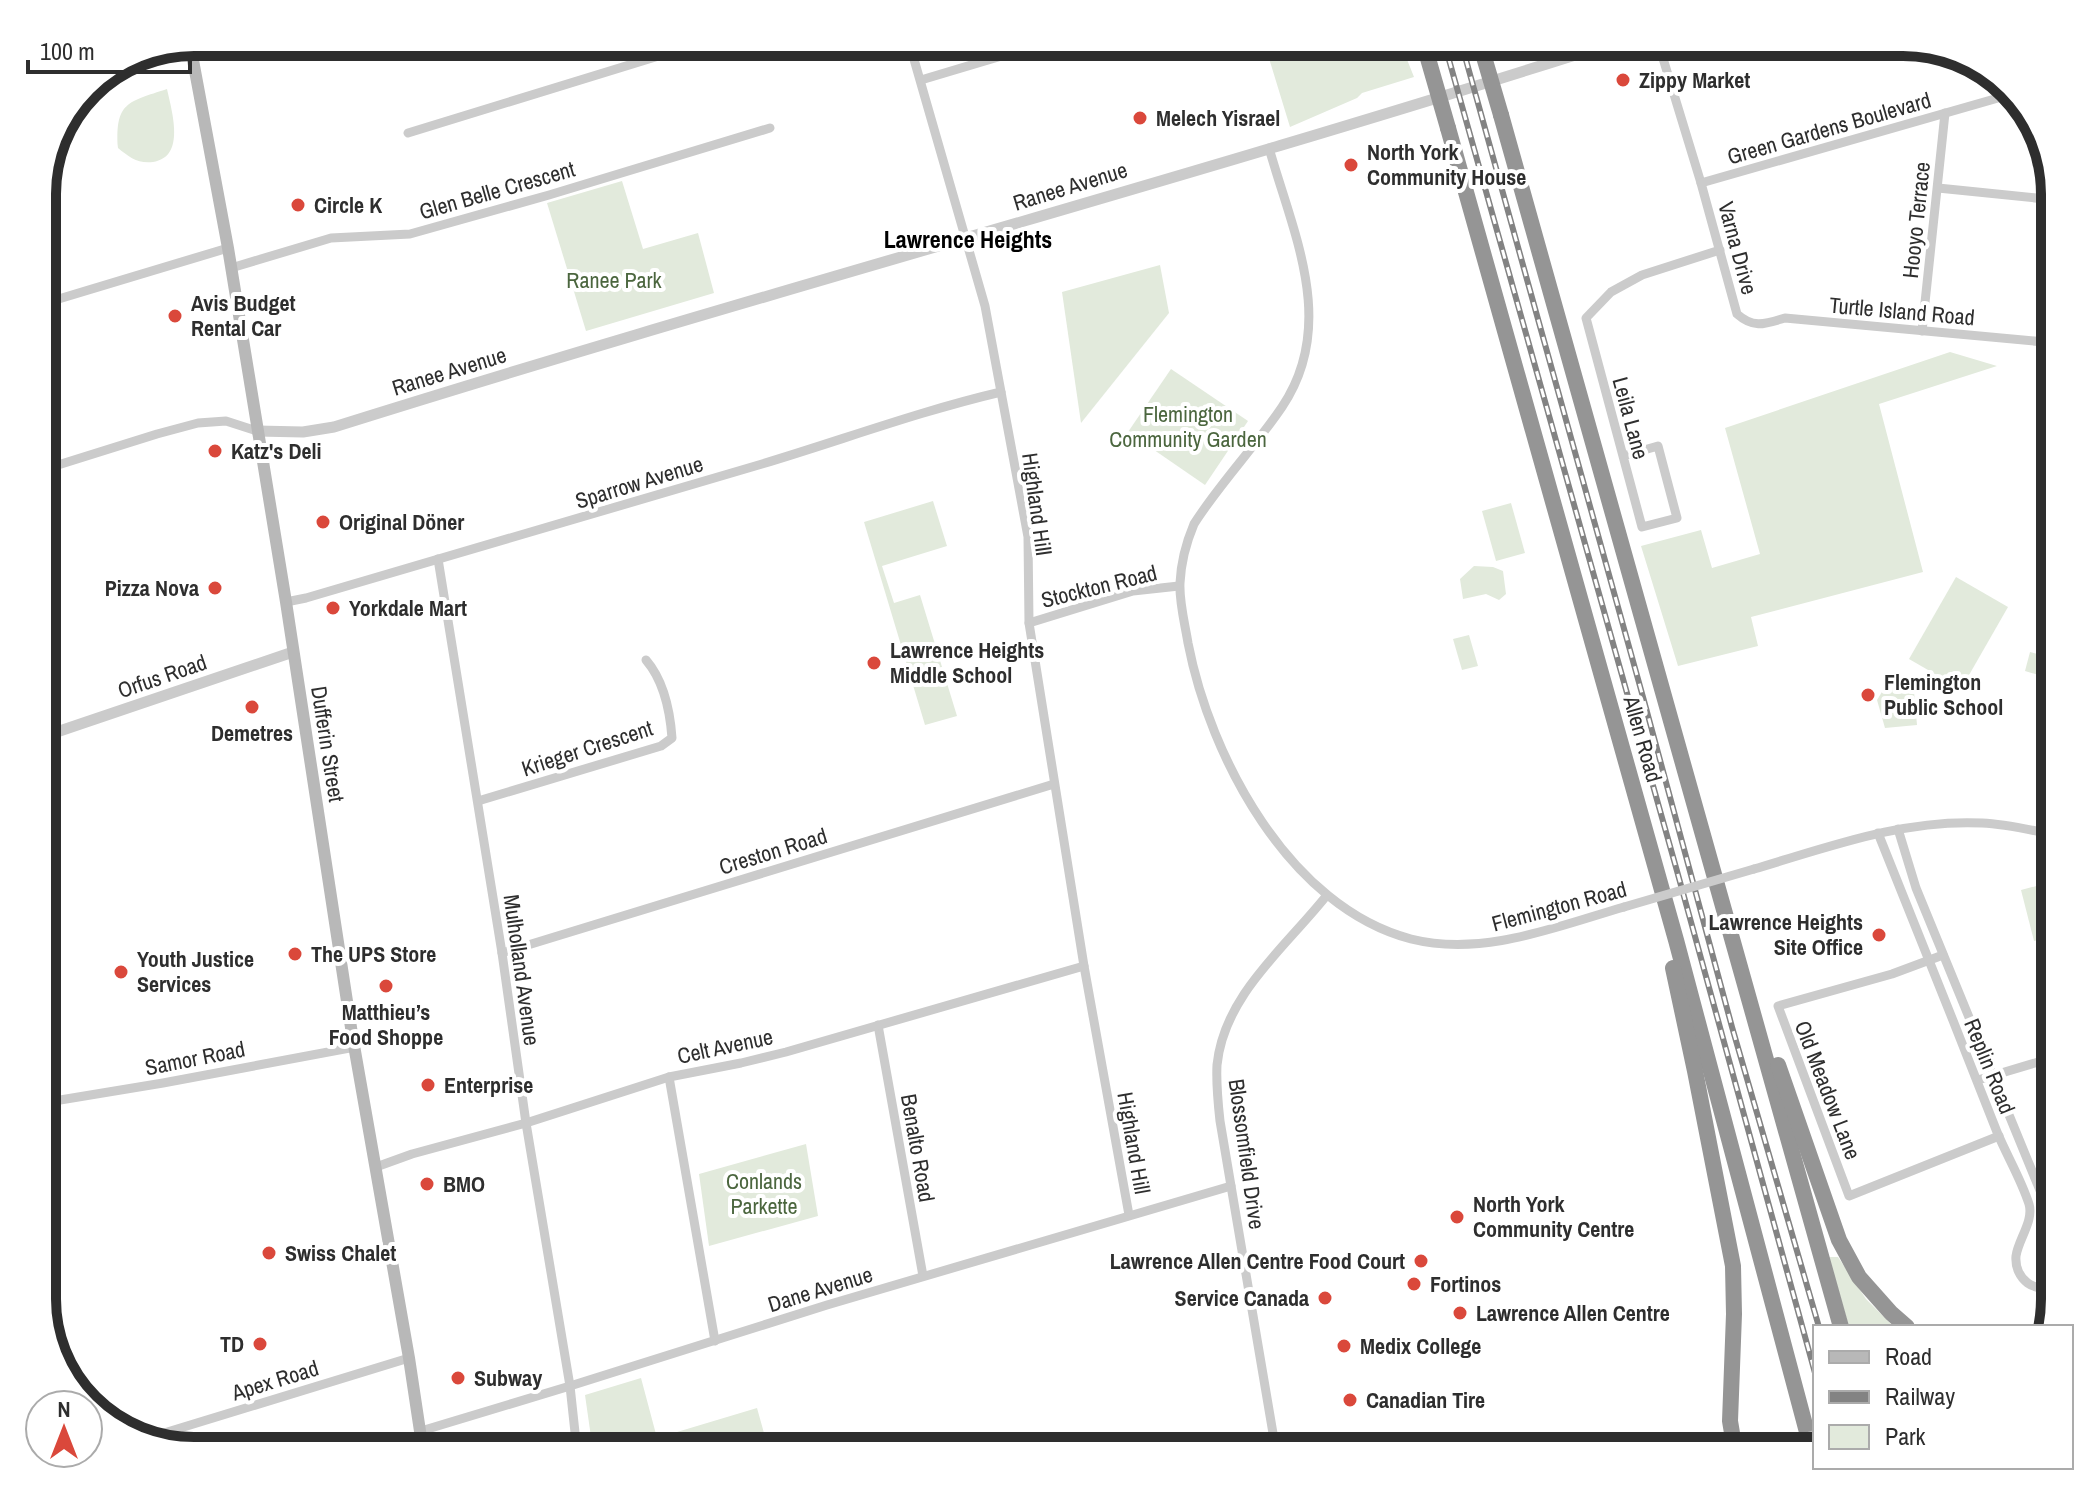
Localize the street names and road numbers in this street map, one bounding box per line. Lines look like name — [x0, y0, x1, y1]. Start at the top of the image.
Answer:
street label: Green Gardens Boulevard — [1724, 85, 1934, 171]
street label: Glen Belle Crescent — [416, 153, 578, 227]
street label: Ranee Avenue — [1009, 154, 1131, 218]
street label: Hooyo Terrace — [1895, 160, 1937, 280]
street label: Varna Drive — [1711, 198, 1765, 298]
street label: Turtle Island Road — [1828, 290, 1976, 332]
street label: Ranee Avenue — [388, 339, 510, 403]
street label: Leila Lane — [1606, 373, 1656, 463]
street label: Sparrow Avenue — [571, 448, 707, 516]
street label: Highland Hill — [1015, 451, 1059, 557]
street label: Stockton Road — [1038, 557, 1160, 615]
street label: Orfus Road — [114, 647, 210, 705]
street label: Dufferin Street — [304, 684, 352, 804]
street label: Allen Road — [1616, 691, 1670, 786]
street label: Krieger Crescent — [518, 713, 656, 783]
street label: Creston Road — [715, 820, 831, 882]
street label: Flemington Road — [1488, 874, 1630, 938]
street label: Mulholland Avenue — [497, 893, 547, 1047]
street label: Replin Road — [1957, 1014, 2023, 1118]
street label: Old Meadow Lane — [1788, 1016, 1868, 1164]
street label: Celt Avenue — [674, 1021, 776, 1071]
street label: Samor Road — [142, 1034, 248, 1082]
street label: Blossomfield Drive — [1222, 1077, 1272, 1231]
street label: Highland Hill — [1110, 1090, 1158, 1196]
street label: Benalto Road — [894, 1092, 942, 1204]
street label: Dane Avenue — [764, 1259, 876, 1319]
street label: Apex Road — [227, 1353, 322, 1408]

